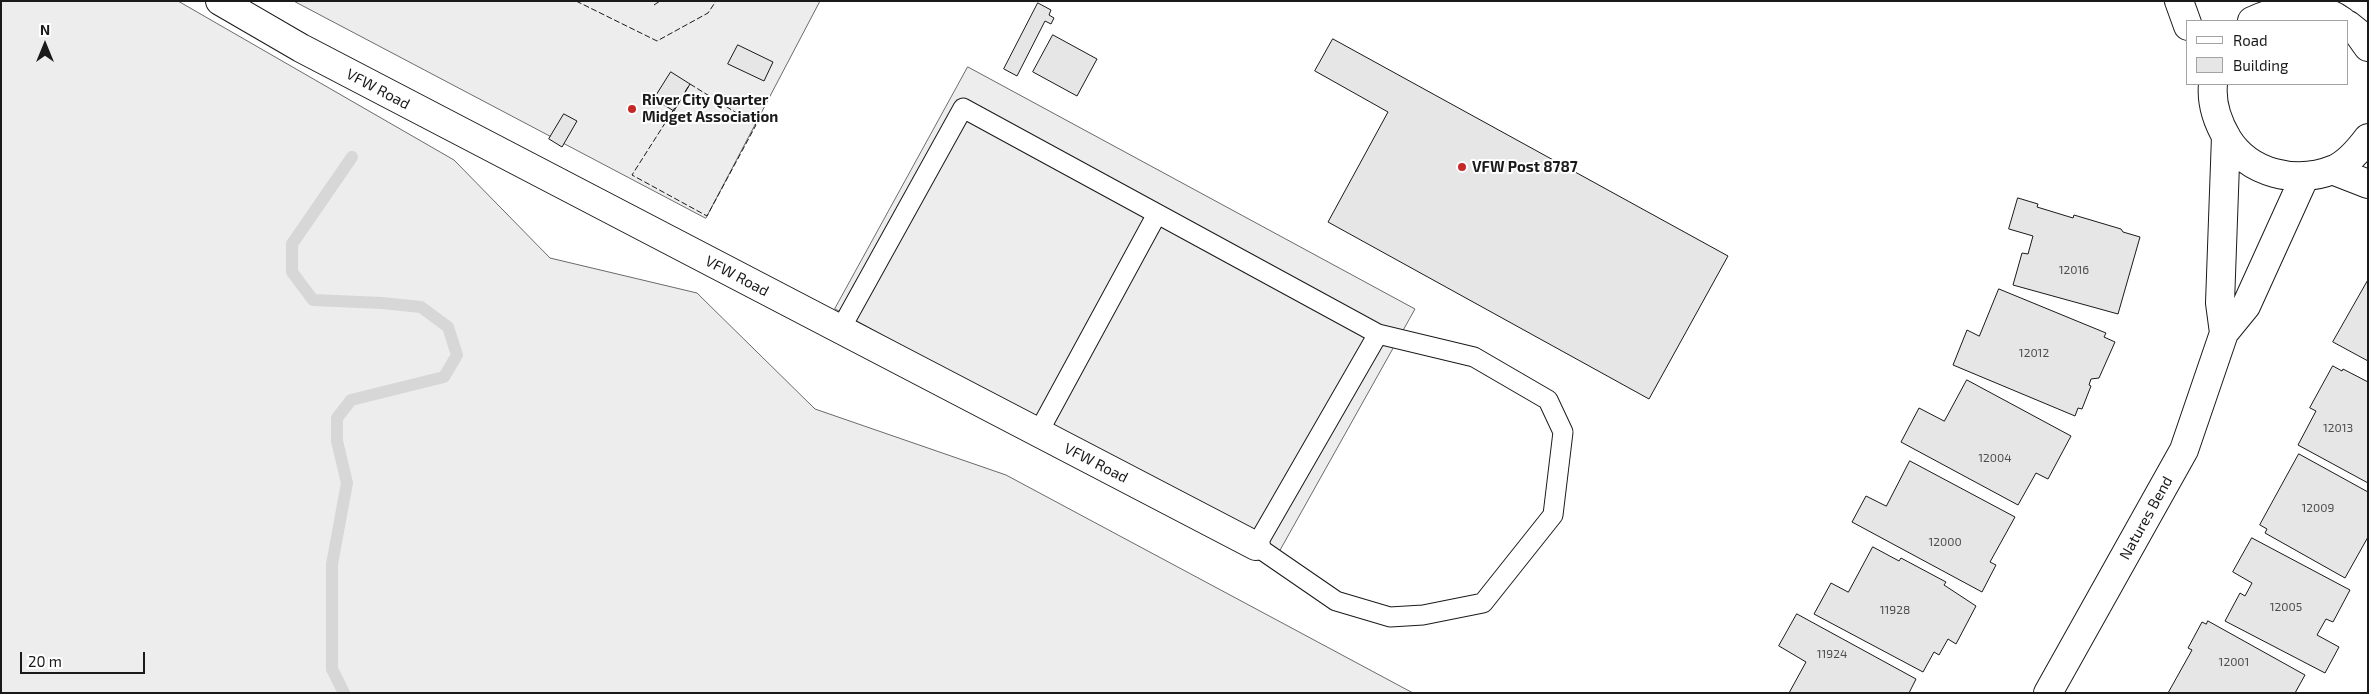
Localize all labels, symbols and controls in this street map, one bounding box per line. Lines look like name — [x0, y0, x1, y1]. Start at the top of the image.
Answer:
north arrow — [20, 20, 70, 70]
legend — [2186, 20, 2349, 85]
text: N — [40, 21, 50, 38]
text: Road — [2233, 31, 2268, 49]
text: Building — [2233, 56, 2288, 74]
street label: VFW Road — [343, 65, 413, 113]
place label: River City Quarter Midget Association — [642, 91, 778, 126]
marker: River City Quarter Midget Association — [626, 103, 638, 115]
place label: VFW Post 8787 — [1472, 158, 1578, 176]
marker: VFW Post 8787 — [1456, 161, 1468, 173]
street label: VFW Road — [702, 252, 772, 300]
house number: 12016 — [2059, 263, 2089, 277]
house number: 12012 — [2019, 346, 2049, 360]
house number: 12013 — [2323, 421, 2353, 435]
street label: VFW Road — [1061, 439, 1131, 487]
house number: 12004 — [1978, 451, 2012, 465]
street label: Natures Bend — [2116, 473, 2176, 563]
house number: 12009 — [2302, 501, 2334, 515]
house number: 12000 — [1928, 535, 1962, 549]
house number: 12005 — [2270, 600, 2302, 614]
house number: 11928 — [1880, 603, 1910, 617]
scale bar — [22, 642, 148, 674]
house number: 11924 — [1817, 647, 1847, 661]
text: 20 m — [28, 652, 62, 670]
house number: 12001 — [2219, 655, 2249, 669]

